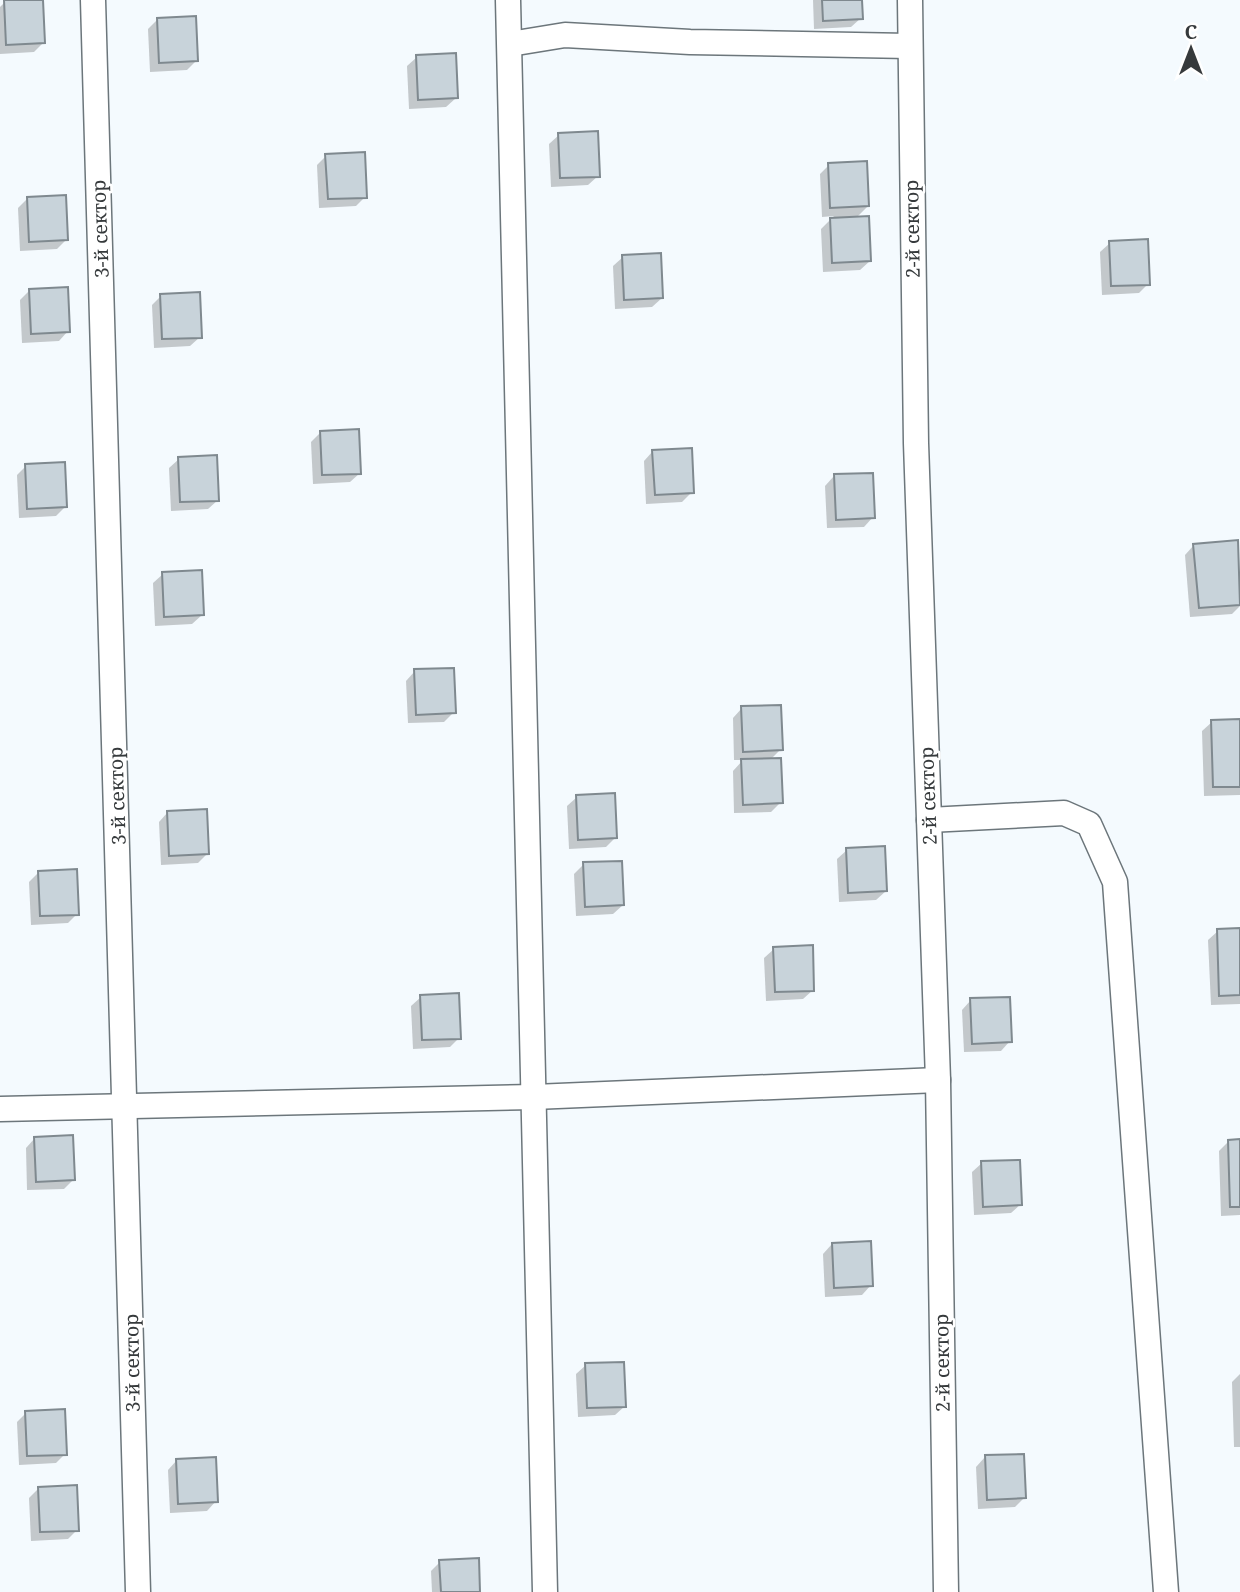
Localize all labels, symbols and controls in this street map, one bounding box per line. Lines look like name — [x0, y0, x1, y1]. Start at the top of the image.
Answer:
north arrow — [1156, 14, 1226, 84]
text: С — [1185, 19, 1197, 45]
street label: 3-й сектор — [85, 179, 115, 279]
street label: 2-й сектор — [898, 180, 926, 278]
street label: 3-й сектор — [102, 746, 132, 846]
street label: 2-й сектор — [913, 746, 943, 846]
street label: 3-й сектор — [118, 1314, 146, 1412]
street label: 2-й сектор — [928, 1314, 956, 1412]

